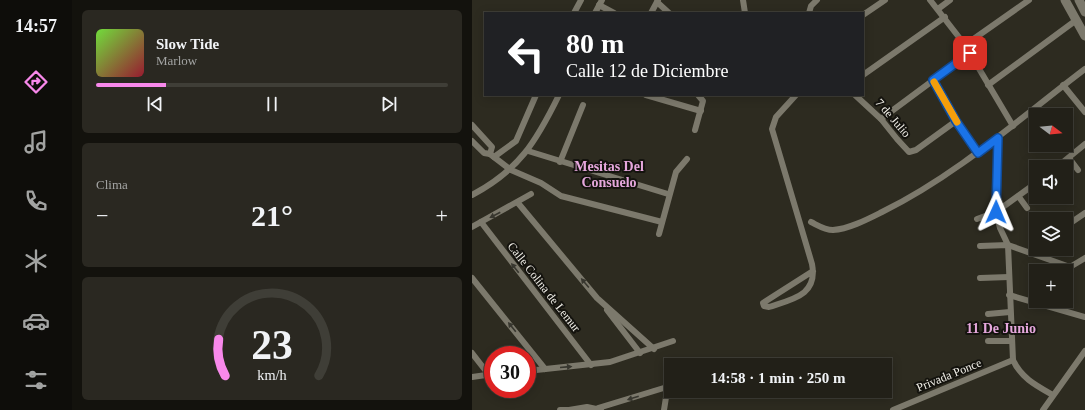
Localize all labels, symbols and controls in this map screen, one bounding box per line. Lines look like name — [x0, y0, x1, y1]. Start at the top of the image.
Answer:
text: 14:57 — [15, 16, 57, 36]
icon: left — [500, 28, 552, 80]
text: 80 m — [566, 28, 624, 59]
text: Slow Tide — [156, 36, 219, 52]
pin — [953, 36, 987, 70]
icon: arrive — [959, 42, 981, 64]
text: Marlow — [156, 53, 197, 68]
text: Calle 12 de Diciembre — [566, 61, 728, 81]
icon: directions — [22, 68, 50, 96]
icon: previous — [144, 93, 166, 115]
icon: pause — [261, 93, 283, 115]
icon: next — [378, 93, 400, 115]
street label: 7 de Julio — [872, 96, 914, 140]
north arrow — [1029, 108, 1073, 152]
map controls — [1029, 108, 1073, 308]
icon: music — [22, 128, 50, 156]
district label: Mesitas Del Consuelo — [574, 159, 644, 190]
button: sound — [1029, 160, 1073, 204]
text: Clima — [96, 177, 128, 192]
icon: phone — [22, 187, 50, 215]
position arrow — [975, 191, 1017, 233]
text: 21° — [251, 199, 293, 232]
text: − — [96, 203, 108, 228]
text: + — [436, 203, 448, 228]
one-way arrow — [489, 211, 501, 218]
button: layers — [1029, 212, 1073, 256]
street label: Calle Colina de Lemur — [505, 239, 583, 335]
icon: climate — [22, 247, 50, 275]
one-way arrow — [511, 263, 519, 274]
button: + — [1029, 264, 1073, 308]
one-way arrow — [580, 278, 589, 289]
icon: car — [22, 307, 50, 335]
district label: 11 De Junio — [966, 321, 1036, 336]
text: 23 — [251, 322, 293, 368]
one-way arrow — [507, 322, 516, 333]
speed limit sign: 30 — [484, 346, 536, 398]
street label: Privada Ponce — [914, 356, 984, 394]
one-way arrow — [560, 364, 572, 370]
icon: filters — [22, 366, 50, 394]
text: km/h — [257, 367, 287, 383]
text: 14:58 · 1 min · 250 m — [711, 370, 846, 386]
one-way arrow — [626, 395, 638, 401]

